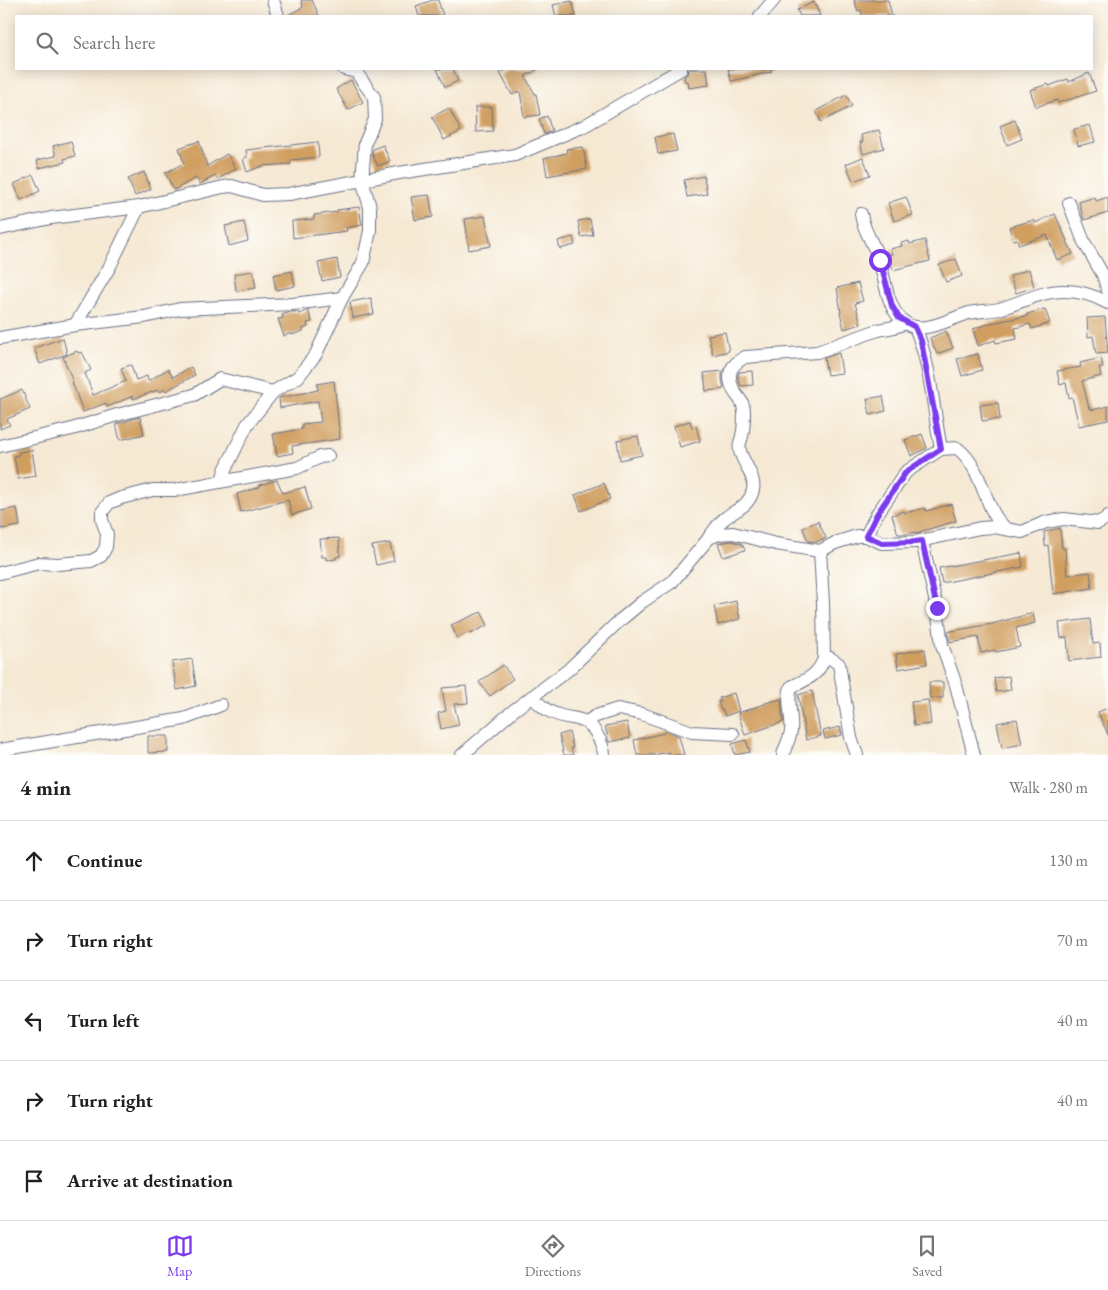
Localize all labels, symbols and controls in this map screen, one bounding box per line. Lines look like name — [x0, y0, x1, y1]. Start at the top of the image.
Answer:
search box — [15, 15, 1093, 70]
icon: search — [33, 29, 61, 57]
text: Search here — [73, 30, 155, 55]
route start — [869, 249, 892, 272]
route end — [926, 597, 949, 620]
text: 4 min — [20, 774, 71, 801]
text: Walk · 280 m — [1009, 777, 1088, 798]
icon: ahead — [20, 847, 48, 875]
text: Continue — [67, 848, 142, 873]
text: 130 m — [1049, 850, 1088, 871]
icon: right — [20, 927, 48, 955]
text: Turn right — [67, 928, 153, 953]
text: 70 m — [1057, 930, 1088, 951]
icon: left — [20, 1007, 48, 1035]
text: Turn left — [67, 1008, 139, 1033]
text: 40 m — [1057, 1010, 1088, 1031]
icon: right — [20, 1087, 48, 1115]
text: Turn right — [67, 1088, 153, 1113]
text: 40 m — [1057, 1090, 1088, 1111]
icon: arrive — [20, 1167, 48, 1195]
text: Arrive at destination — [67, 1168, 233, 1193]
tab: Map — [166, 1232, 194, 1280]
tab: Directions — [525, 1232, 581, 1280]
tab: Saved — [912, 1232, 942, 1280]

